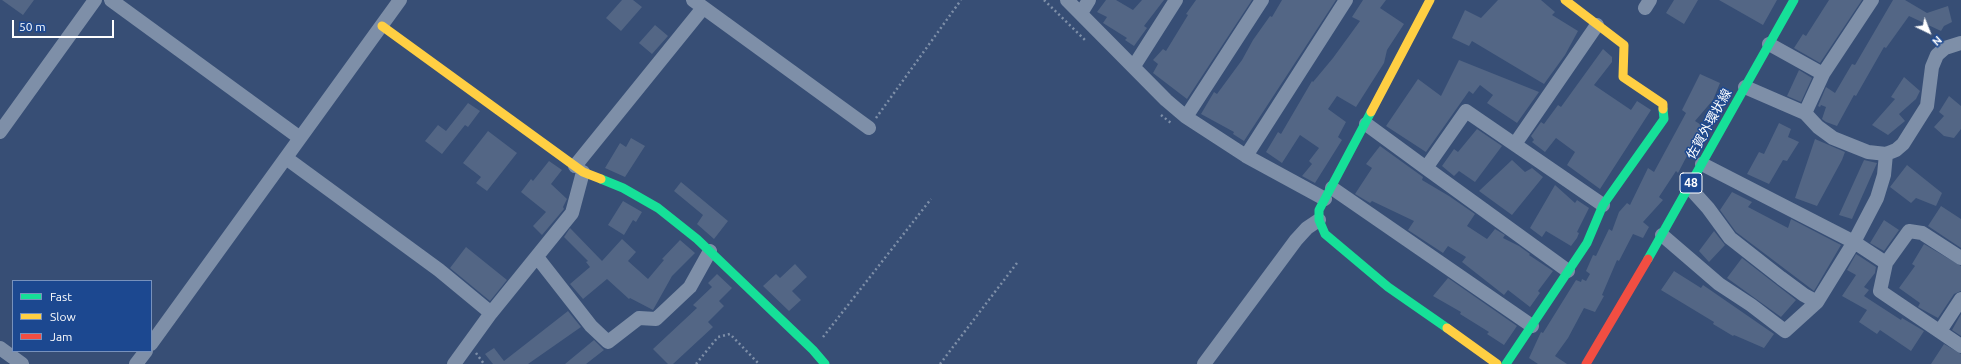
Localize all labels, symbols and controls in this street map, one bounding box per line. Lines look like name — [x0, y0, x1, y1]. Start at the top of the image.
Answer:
scale bar — [14, 12, 116, 38]
north arrow — [1909, 12, 1949, 52]
text: 50 m — [19, 20, 46, 33]
text: N — [1930, 34, 1944, 48]
street label: 佐賀外環状線 — [1683, 86, 1735, 162]
road number: 48 — [1680, 173, 1702, 193]
legend — [12, 280, 152, 352]
text: Fast — [50, 290, 72, 303]
text: Slow — [50, 310, 76, 323]
text: Jam — [50, 330, 72, 343]

